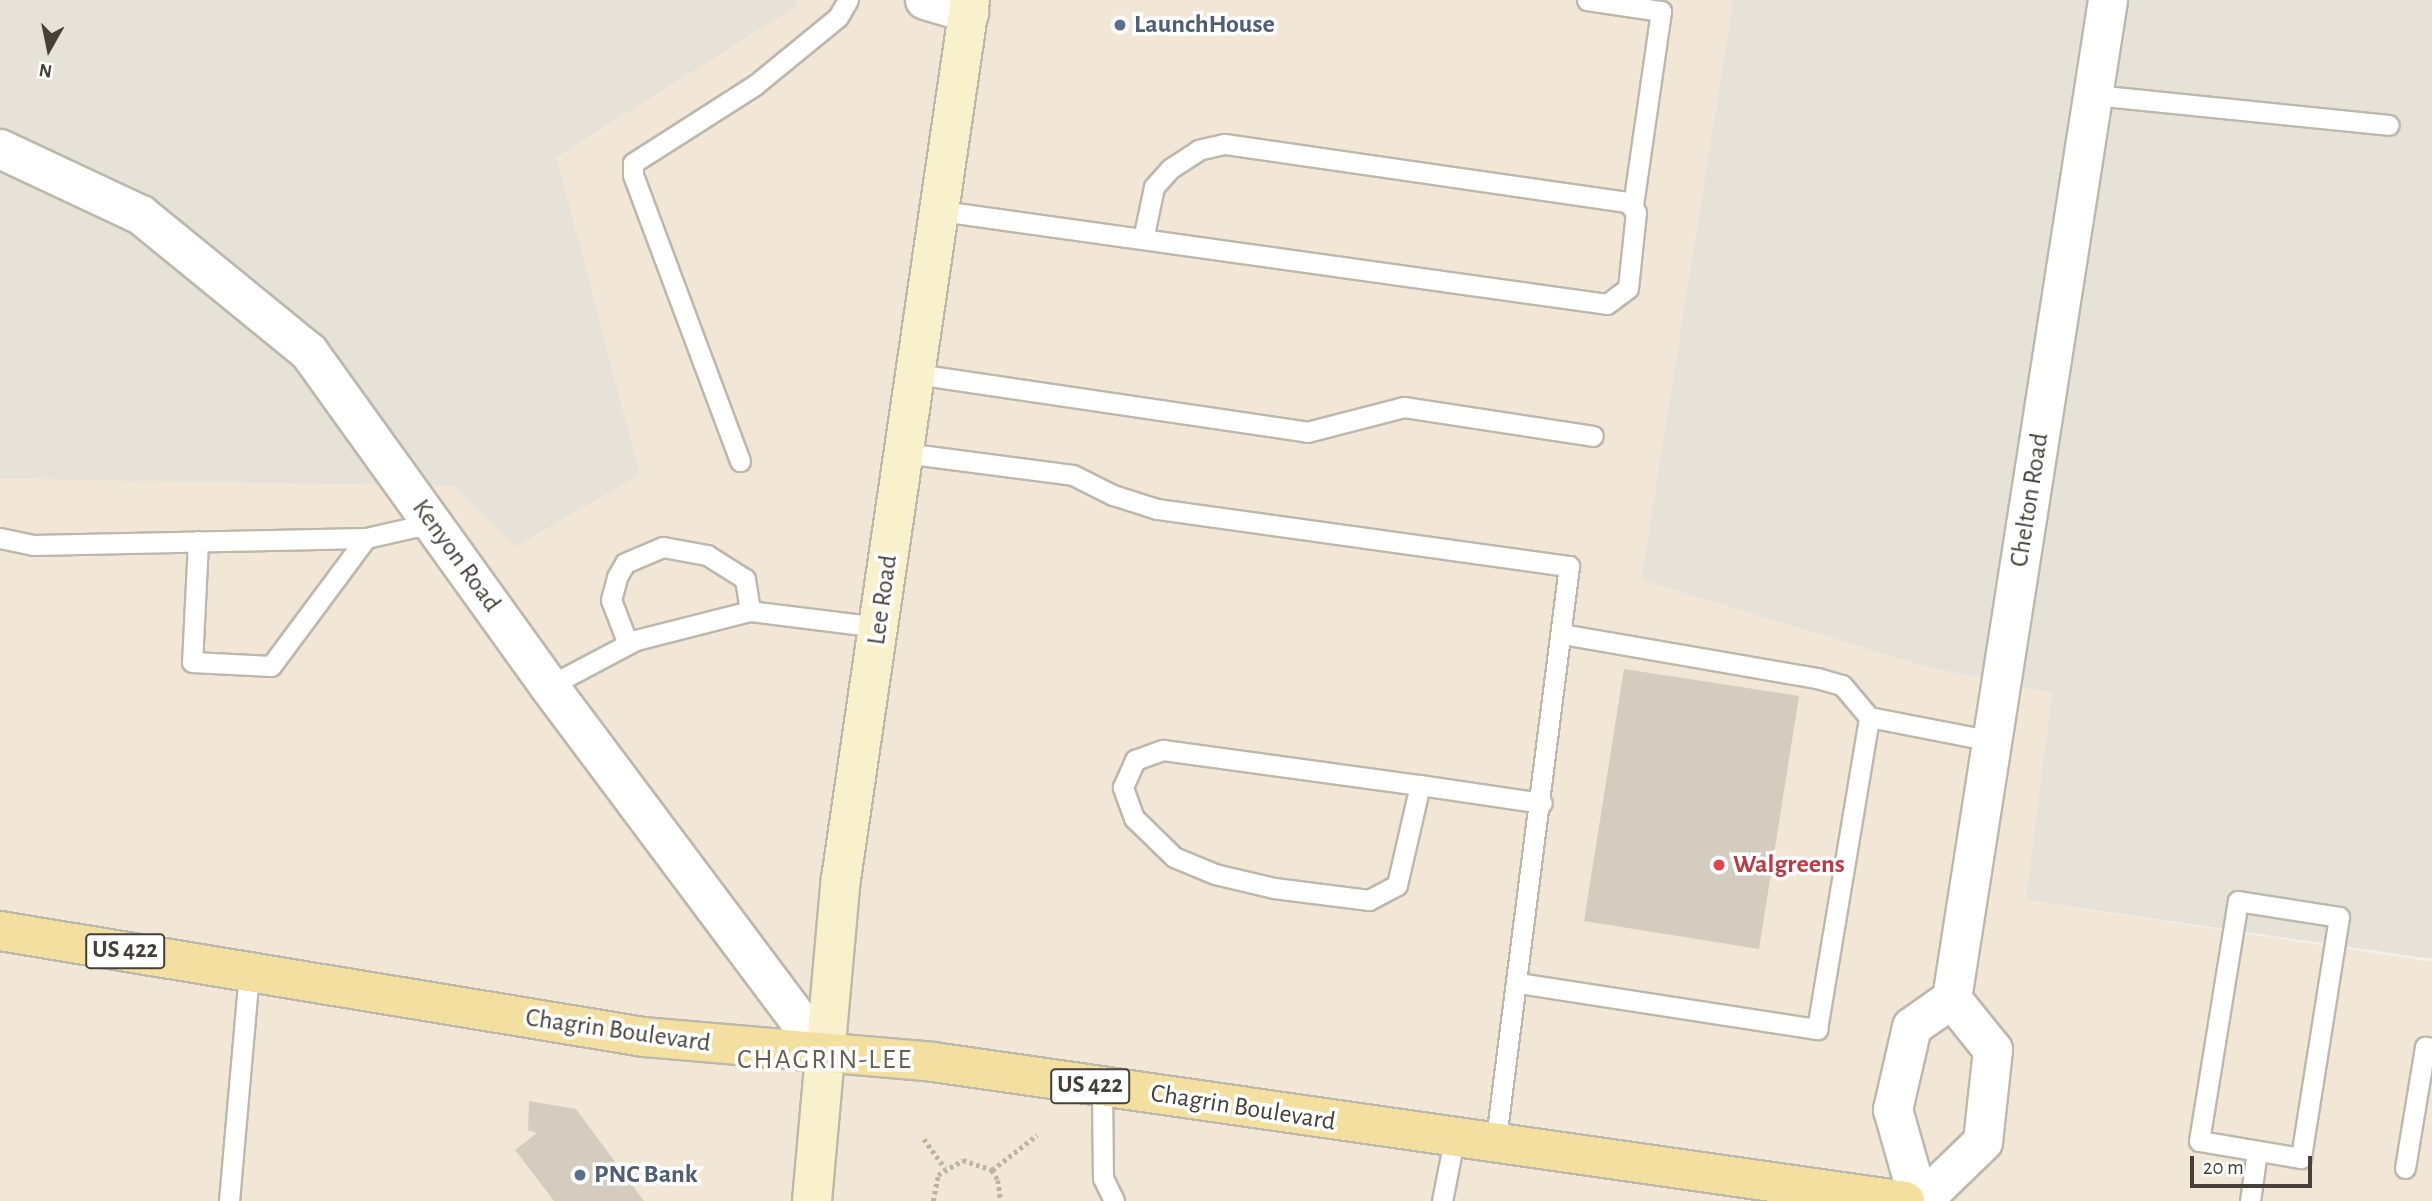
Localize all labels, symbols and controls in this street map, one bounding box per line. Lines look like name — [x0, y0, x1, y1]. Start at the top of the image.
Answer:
place label: LaunchHouse — [1134, 9, 1275, 41]
north arrow — [14, 14, 84, 84]
marker: LaunchHouse — [1112, 17, 1128, 33]
text: N — [38, 60, 54, 81]
street label: Chelton Road — [2004, 431, 2056, 569]
street label: Kenyon Road — [405, 494, 507, 618]
street label: Lee Road — [861, 553, 905, 647]
place label: Walgreens — [1733, 849, 1845, 881]
marker: Walgreens — [1711, 857, 1727, 873]
road number: US 422 — [85, 931, 165, 972]
street label: Chagrin Boulevard — [524, 1003, 712, 1059]
district label: CHAGRIN-LEE — [738, 1043, 912, 1077]
road number: US 422 — [1050, 1066, 1130, 1106]
street label: Chagrin Boulevard — [1148, 1078, 1338, 1138]
scale bar — [2194, 1142, 2316, 1186]
text: 20 m — [2203, 1157, 2244, 1178]
place label: PNC Bank — [594, 1159, 698, 1191]
marker: PNC Bank — [572, 1167, 588, 1183]

